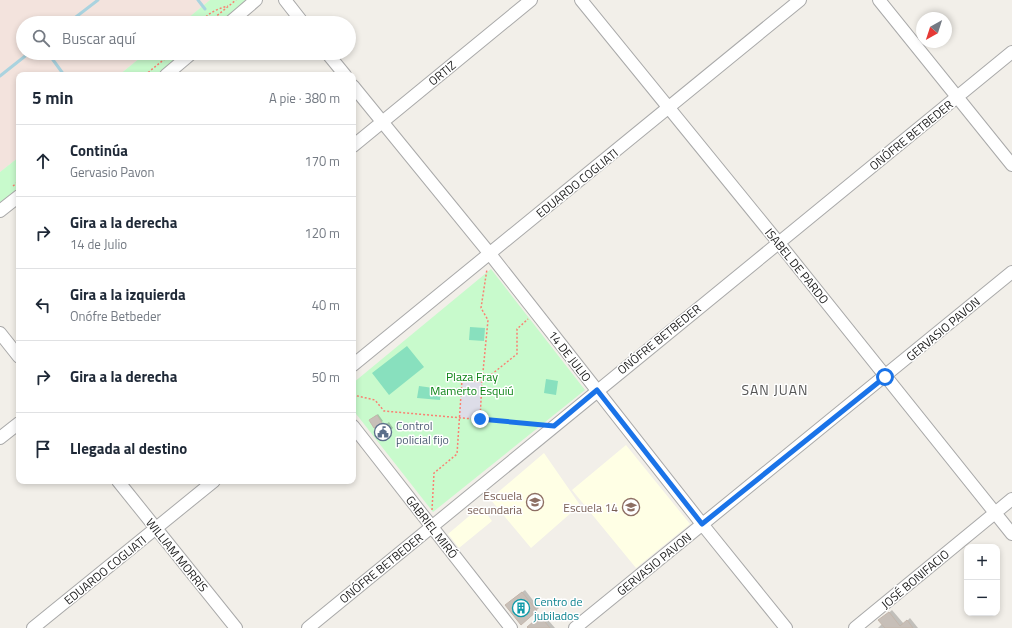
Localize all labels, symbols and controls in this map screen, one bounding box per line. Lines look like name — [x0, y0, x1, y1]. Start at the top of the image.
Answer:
north arrow — [916, 12, 952, 48]
search box — [16, 16, 356, 60]
icon: search — [30, 27, 52, 49]
text: Buscar aquí — [62, 27, 135, 50]
street label: ORTIZ — [424, 56, 460, 90]
text: 5 min — [32, 85, 73, 111]
text: A pie · 380 m — [269, 88, 340, 108]
street label: ONÓFRE BETBEDER — [865, 95, 957, 175]
text: Continúa — [70, 139, 128, 162]
street label: EDUARDO COGLIATI — [532, 144, 622, 222]
icon: ahead — [32, 150, 54, 172]
text: 170 m — [304, 151, 340, 171]
text: Gervasio Pavon — [70, 162, 154, 182]
text: Gira a la derecha — [70, 211, 177, 234]
icon: right — [32, 222, 54, 244]
text: 120 m — [304, 223, 340, 243]
street label: ISABEL DE PARDO — [760, 224, 834, 308]
text: 14 de Julio — [70, 234, 127, 254]
text: Gira a la izquierda — [70, 283, 186, 306]
street label: GERVASIO PAVON — [902, 292, 984, 366]
icon: left — [32, 294, 54, 316]
text: 40 m — [312, 295, 340, 315]
street label: ONÓFRE BETBEDER — [613, 299, 705, 379]
text: Onófre Betbeder — [70, 306, 161, 326]
street label: 14 DE JULIO — [544, 326, 596, 386]
text: Gira a la derecha — [70, 365, 177, 388]
icon: right — [32, 366, 54, 388]
text: 50 m — [312, 367, 340, 387]
park label: Plaza Fray Mamerto Esquiú — [430, 367, 514, 400]
route start — [876, 368, 894, 386]
district label: SAN JUAN — [741, 379, 809, 400]
route end — [471, 410, 489, 428]
place label: Control policial fijo — [396, 416, 449, 449]
public building icon: Control policial fijo — [373, 422, 393, 442]
text: Llegada al destino — [70, 437, 187, 460]
icon: arrive — [32, 438, 54, 460]
place label: Escuela secundaria — [467, 486, 522, 519]
street label: GABRIEL MIRÓ — [401, 491, 463, 563]
school or university icon: Escuela secundaria — [525, 492, 545, 512]
school or university icon: Escuela 14 — [621, 497, 641, 517]
place label: Escuela 14 — [563, 498, 618, 517]
street label: WILLIAM MORRIS — [141, 514, 213, 596]
street label: ONÓFRE BETBEDER — [335, 528, 427, 608]
street label: GERVASIO PAVON — [612, 528, 696, 600]
street label: EDUARDO COGLIATI — [60, 531, 150, 609]
map controls — [964, 544, 1000, 616]
button: + — [964, 544, 1000, 580]
street label: JOSÉ BONIFACIO — [877, 545, 953, 613]
button: − — [964, 580, 1000, 616]
place label: Centro de jubilados — [533, 592, 583, 625]
building icon: Centro de jubilados — [511, 598, 531, 618]

